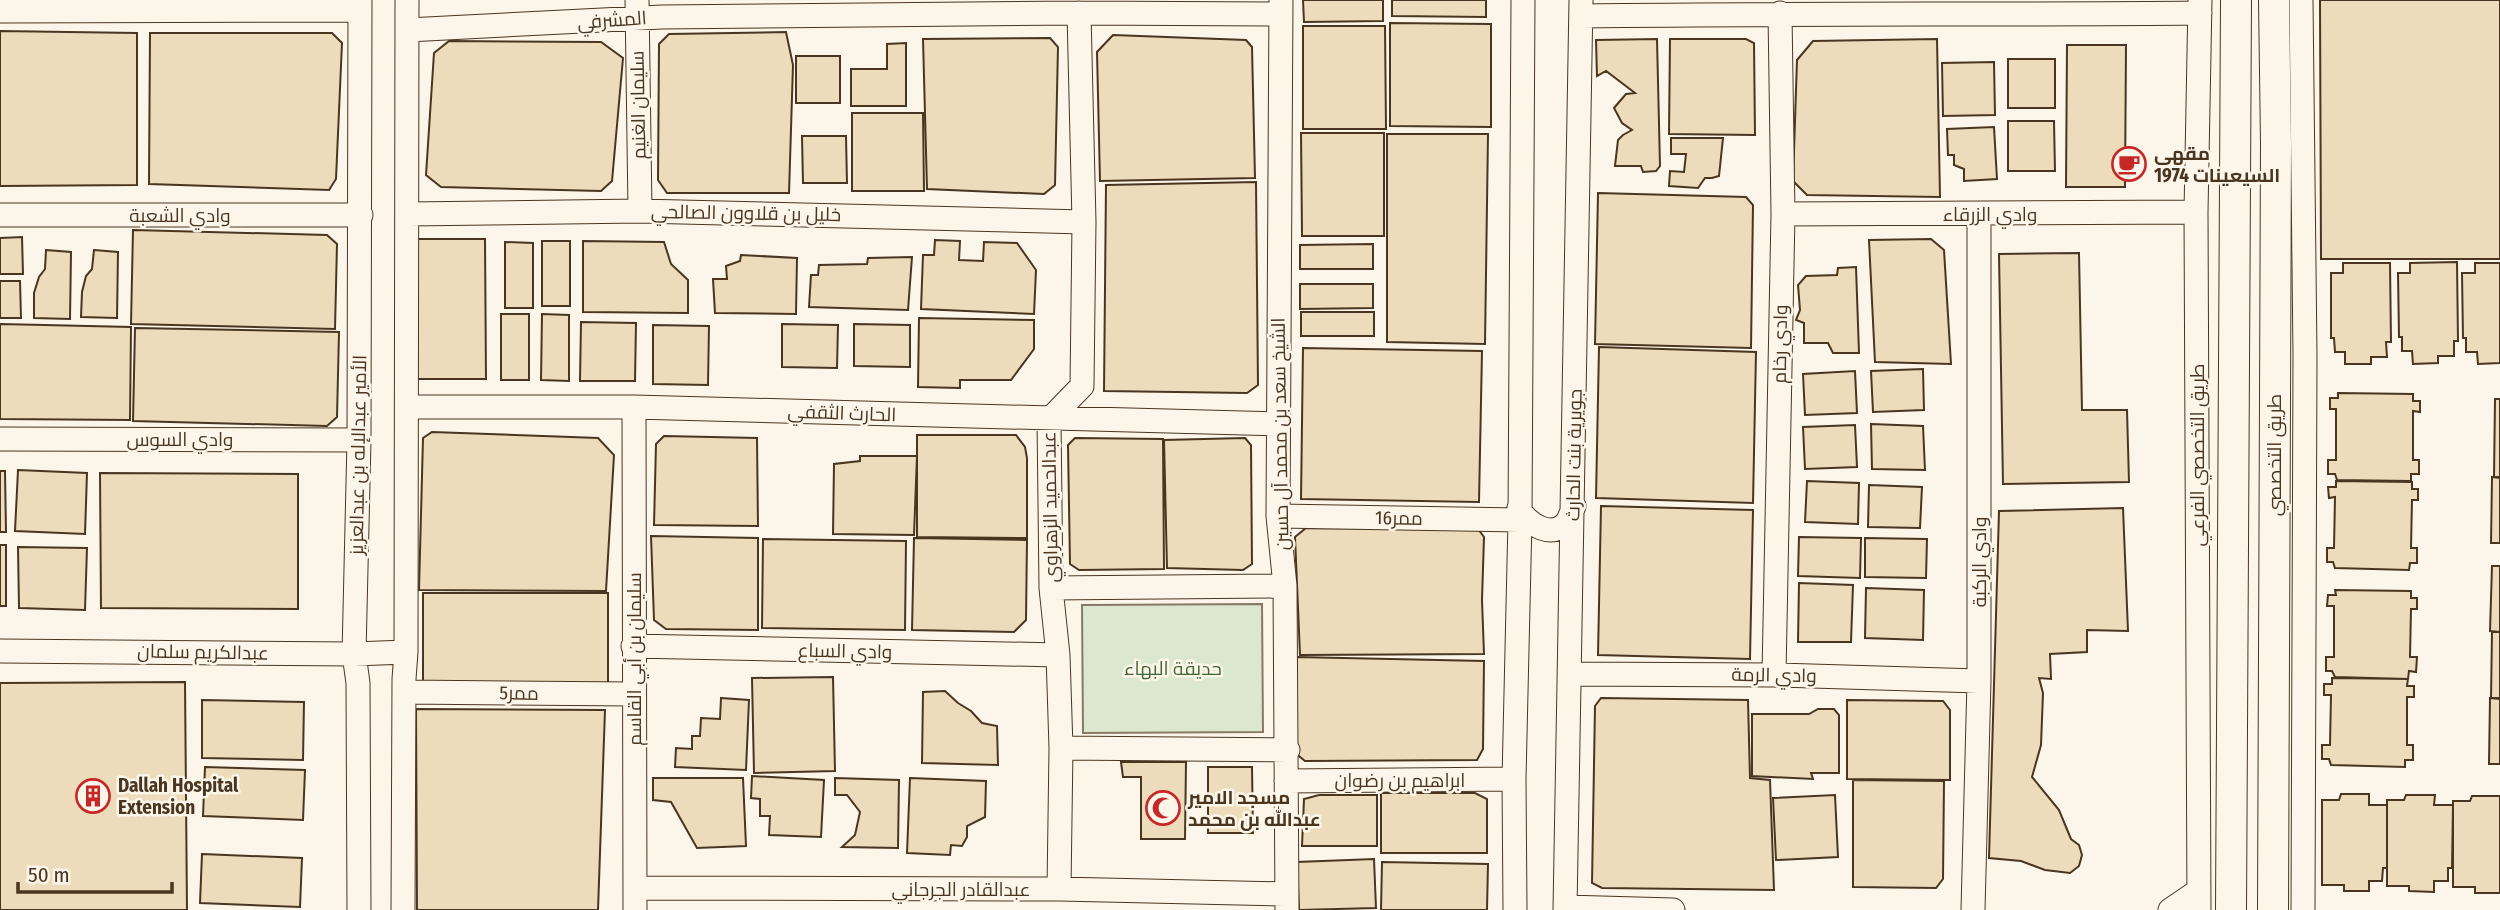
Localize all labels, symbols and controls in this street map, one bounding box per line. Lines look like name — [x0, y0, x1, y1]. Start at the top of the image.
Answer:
street label: المشرفي — [577, 6, 648, 37]
street label: سليمان الغنيم — [626, 50, 652, 160]
place label: مقهى السيعينات 1974 — [2154, 142, 2280, 187]
cafe icon: مقهى السيعينات 1974 — [2110, 145, 2148, 183]
street label: خليل بن قلاوون الصالحي — [651, 200, 841, 229]
street label: وادي الزرقاء — [1943, 203, 2037, 229]
street label: وادي الشعبة — [129, 204, 231, 230]
street label: وادي رخام — [1768, 304, 1795, 384]
street label: الشيخ سعد بن محمد آل حسين — [1266, 317, 1296, 551]
street label: الأمير عبدالإله بن عبدالعزيز — [345, 355, 371, 556]
street label: طريق التخصصي الفرعي — [2186, 364, 2212, 547]
street label: جويرية بنت الحارث — [1561, 389, 1587, 521]
street label: طريق التخصصي — [2263, 394, 2289, 516]
street label: الحارث الثقفي — [787, 400, 897, 429]
street label: وادي السوس — [127, 428, 233, 454]
street label: عبدالحميد الزهراوي — [1037, 431, 1066, 583]
street label: ممر16 — [1375, 506, 1423, 530]
street label: وادي الركبة — [1968, 517, 1994, 607]
street label: سليمان بن أبي القاسم — [623, 572, 649, 746]
street label: عبدالكريم سلمان — [137, 639, 269, 667]
street label: وادي السباع — [798, 639, 892, 666]
park label: حديقة البهاء — [1124, 657, 1222, 680]
street label: وادي الرمة — [1731, 663, 1817, 690]
street label: ممر5 — [499, 681, 539, 705]
street label: ابراهيم بن رضوان — [1335, 769, 1465, 794]
place label: Dallah Hospital Extension — [118, 774, 239, 819]
building icon: Dallah Hospital Extension — [74, 777, 112, 815]
place label: مسجد الامير عبدالله بن محمد — [1187, 786, 1321, 831]
mosque icon: مسجد الامير عبدالله بن محمد — [1144, 789, 1182, 827]
scale bar — [18, 850, 172, 894]
text: 50 m — [28, 862, 70, 888]
street label: عبدالقادر الجرجاني — [891, 878, 1031, 904]

